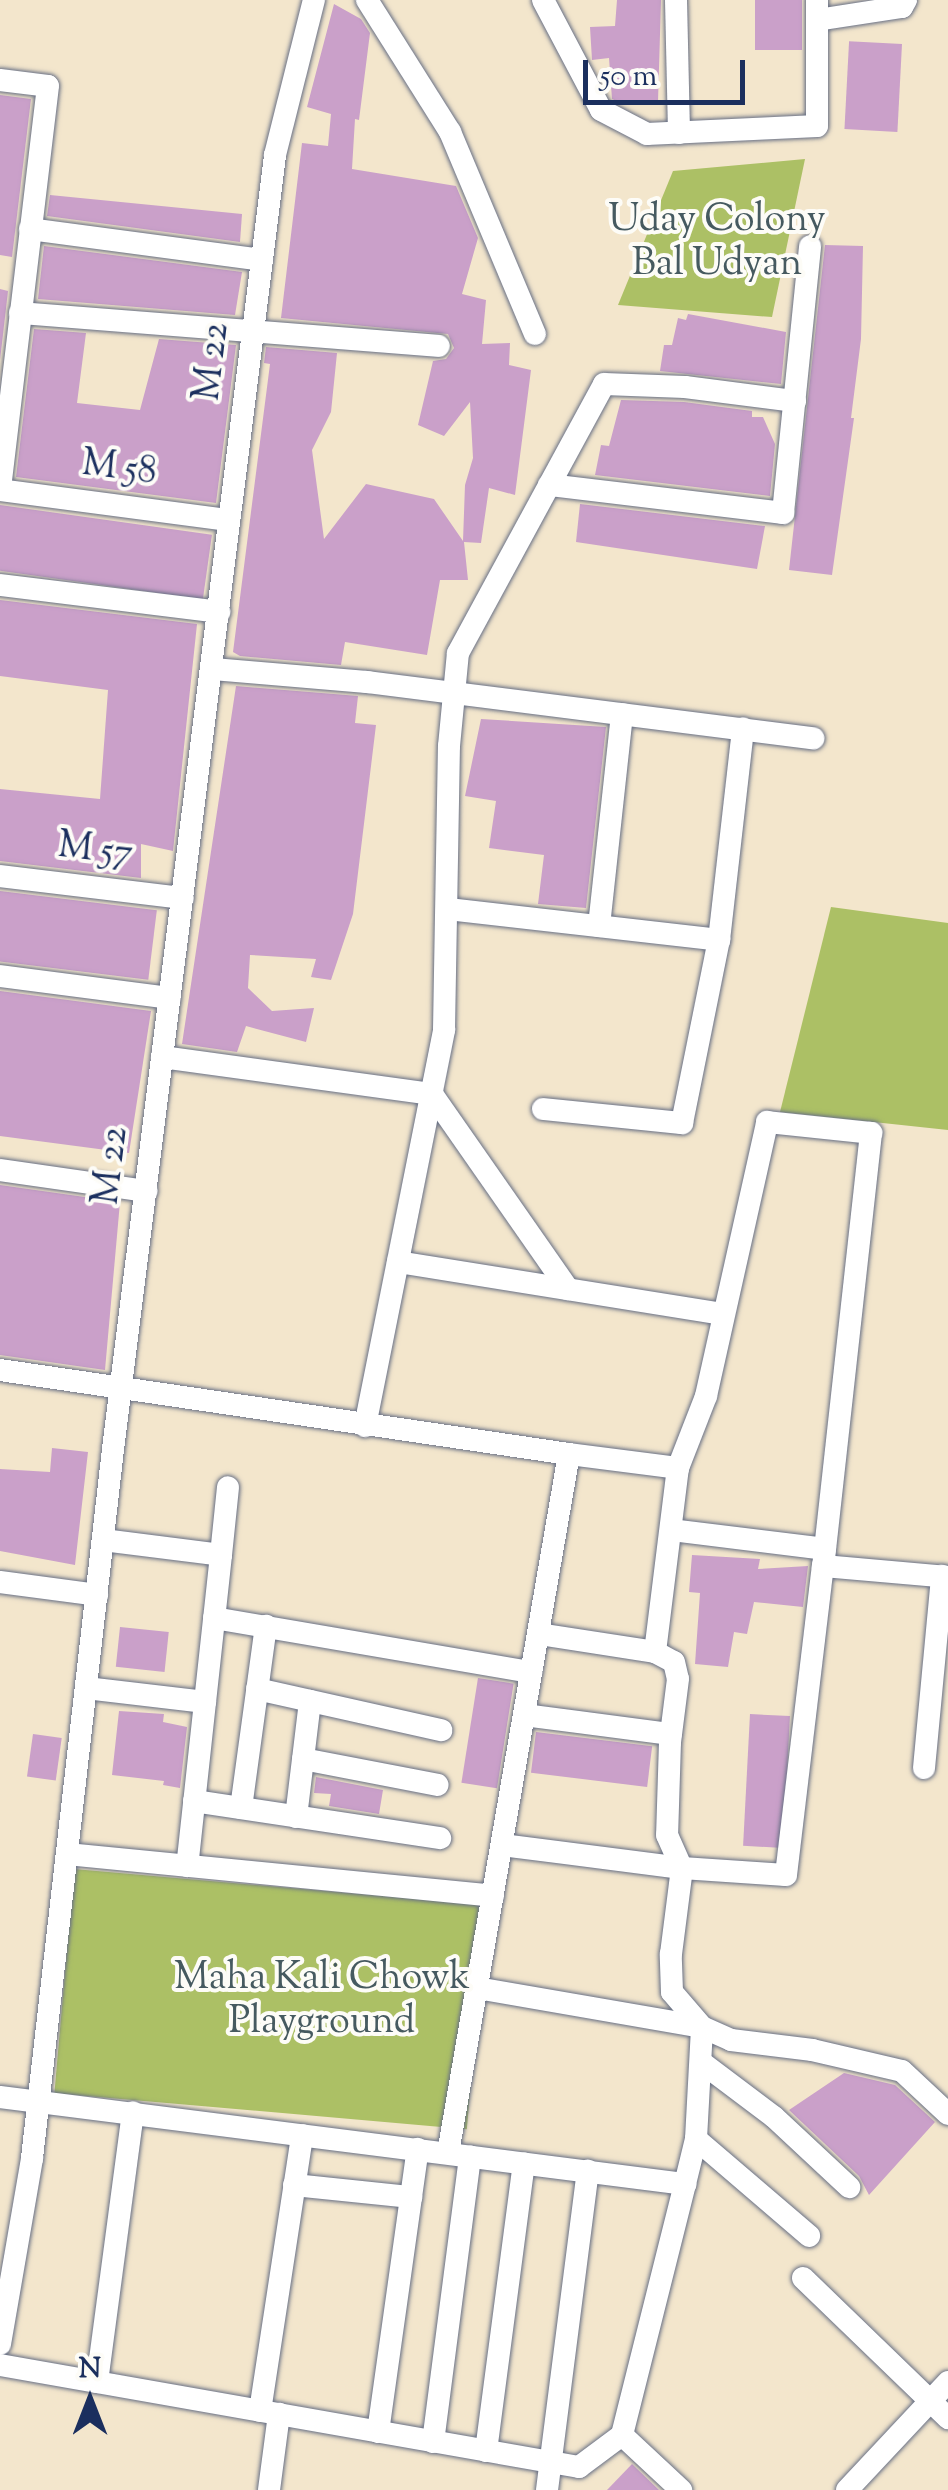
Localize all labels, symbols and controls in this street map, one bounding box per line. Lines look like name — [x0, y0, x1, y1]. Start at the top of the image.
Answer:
scale bar — [588, 40, 750, 102]
text: 50 m — [600, 56, 657, 99]
park label: Uday Colony Bal Udyan — [608, 199, 826, 288]
street label: M 22 — [187, 320, 241, 404]
street label: M 58 — [79, 443, 159, 497]
street label: M 57 — [55, 825, 135, 879]
street label: M 22 — [86, 1124, 140, 1208]
park label: Maha Kali Chowk Playground — [174, 1957, 470, 2046]
north arrow — [40, 2350, 140, 2450]
text: N — [79, 2350, 101, 2390]

